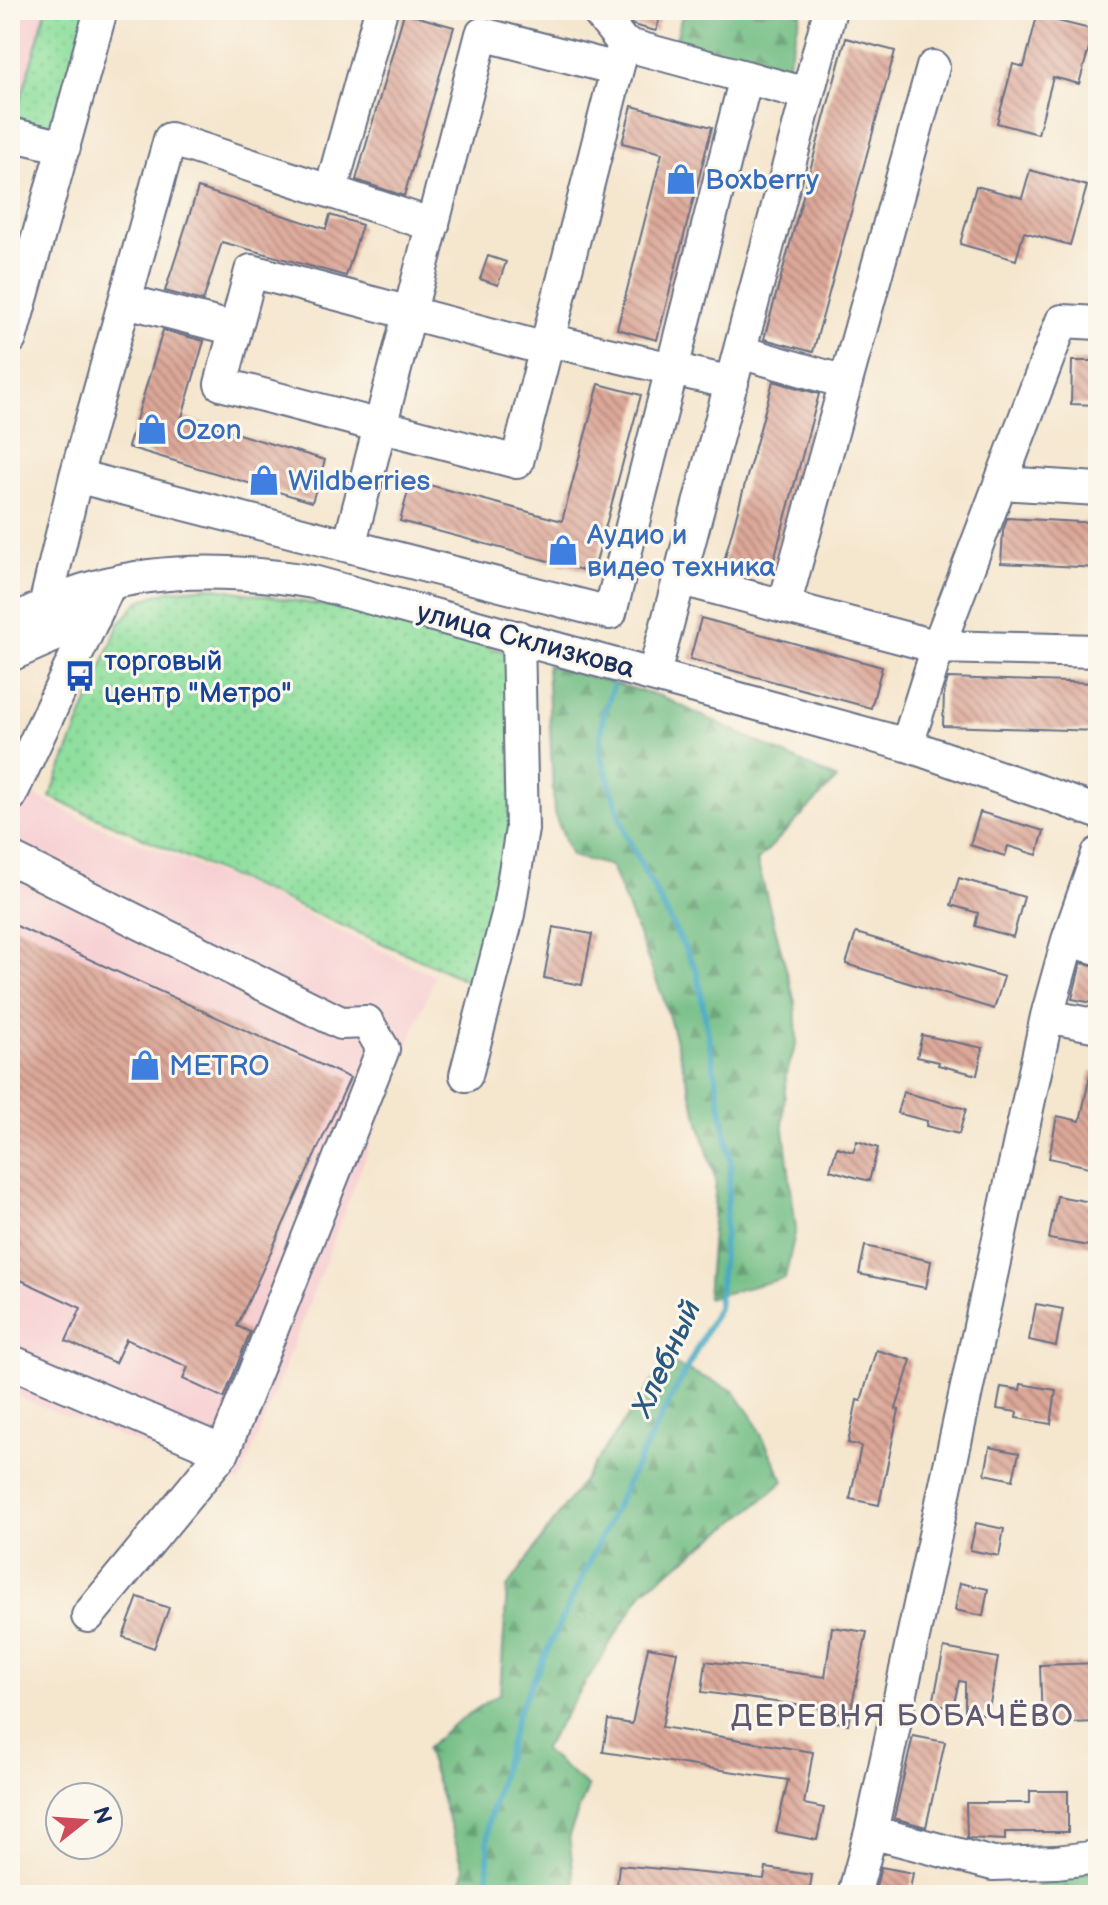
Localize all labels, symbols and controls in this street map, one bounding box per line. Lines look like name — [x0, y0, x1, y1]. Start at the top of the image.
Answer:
shop icon: Boxberry — [664, 162, 698, 196]
place label: Boxberry — [705, 164, 819, 197]
shop icon: Ozon — [135, 412, 169, 446]
place label: Ozon — [176, 414, 242, 447]
shop icon: Wildberries — [247, 463, 281, 497]
place label: Wildberries — [288, 465, 431, 498]
place label: Аудио и видео техника — [586, 519, 776, 584]
shop icon: Аудио и видео техника — [546, 533, 580, 567]
street label: улица Склизкова — [413, 596, 639, 686]
place label: торговый центр "Метро" — [104, 645, 292, 710]
bus stop icon: торговый центр "Метро" — [63, 659, 97, 693]
shop icon: METRO — [128, 1048, 162, 1082]
place label: METRO — [169, 1050, 270, 1083]
water label: Хлебный — [624, 1295, 709, 1424]
district label: ДЕРЕВНЯ БОБАЧЁВО — [731, 1699, 1075, 1735]
north arrow — [44, 1781, 124, 1861]
text: N — [86, 1804, 117, 1827]

